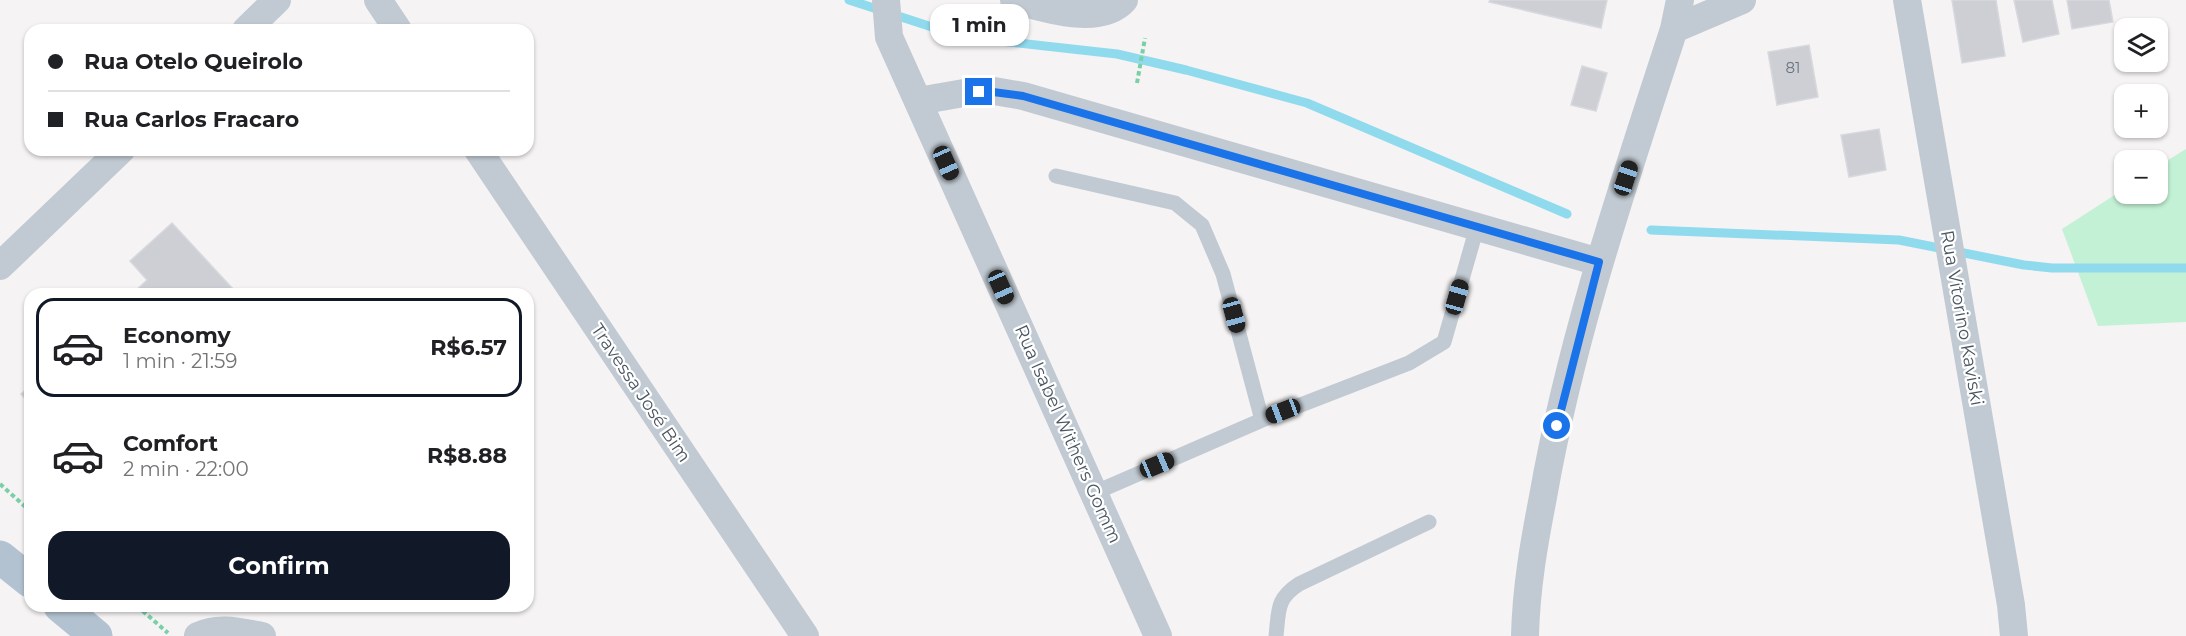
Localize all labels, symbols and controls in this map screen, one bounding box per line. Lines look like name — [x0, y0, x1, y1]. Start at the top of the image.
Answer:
callout: 1 min — [930, 5, 1028, 47]
text: 1 min — [952, 13, 1007, 37]
map controls — [2114, 18, 2168, 204]
button: layers — [2114, 18, 2168, 72]
text: Rua Otelo Queirolo — [84, 48, 303, 75]
house number: 81 — [1786, 58, 1801, 77]
route end — [965, 78, 992, 105]
button: + — [2114, 84, 2168, 138]
text: Rua Carlos Fracaro — [84, 106, 299, 133]
car — [930, 143, 962, 183]
button: − — [2114, 150, 2168, 204]
car — [1612, 158, 1640, 198]
street label: Rua Vitorino Kaviski — [1936, 229, 1988, 407]
car — [985, 267, 1017, 307]
car — [1443, 277, 1471, 317]
car — [1221, 295, 1247, 335]
street label: Travessa José Bim — [586, 320, 696, 466]
icon: car — [51, 321, 105, 375]
street label: Rua Isabel Withers Gomm — [1010, 321, 1126, 547]
text: Economy — [123, 322, 231, 349]
text: R$6.57 — [430, 334, 507, 361]
text: 1 min · 21:59 — [123, 349, 237, 373]
car — [1263, 396, 1303, 426]
route start — [1543, 412, 1570, 439]
icon: car — [51, 429, 105, 483]
text: Comfort — [123, 430, 218, 457]
text: R$8.88 — [427, 442, 507, 469]
car — [1137, 450, 1177, 480]
text: 2 min · 22:00 — [123, 457, 249, 481]
button: Confirm — [48, 531, 510, 600]

